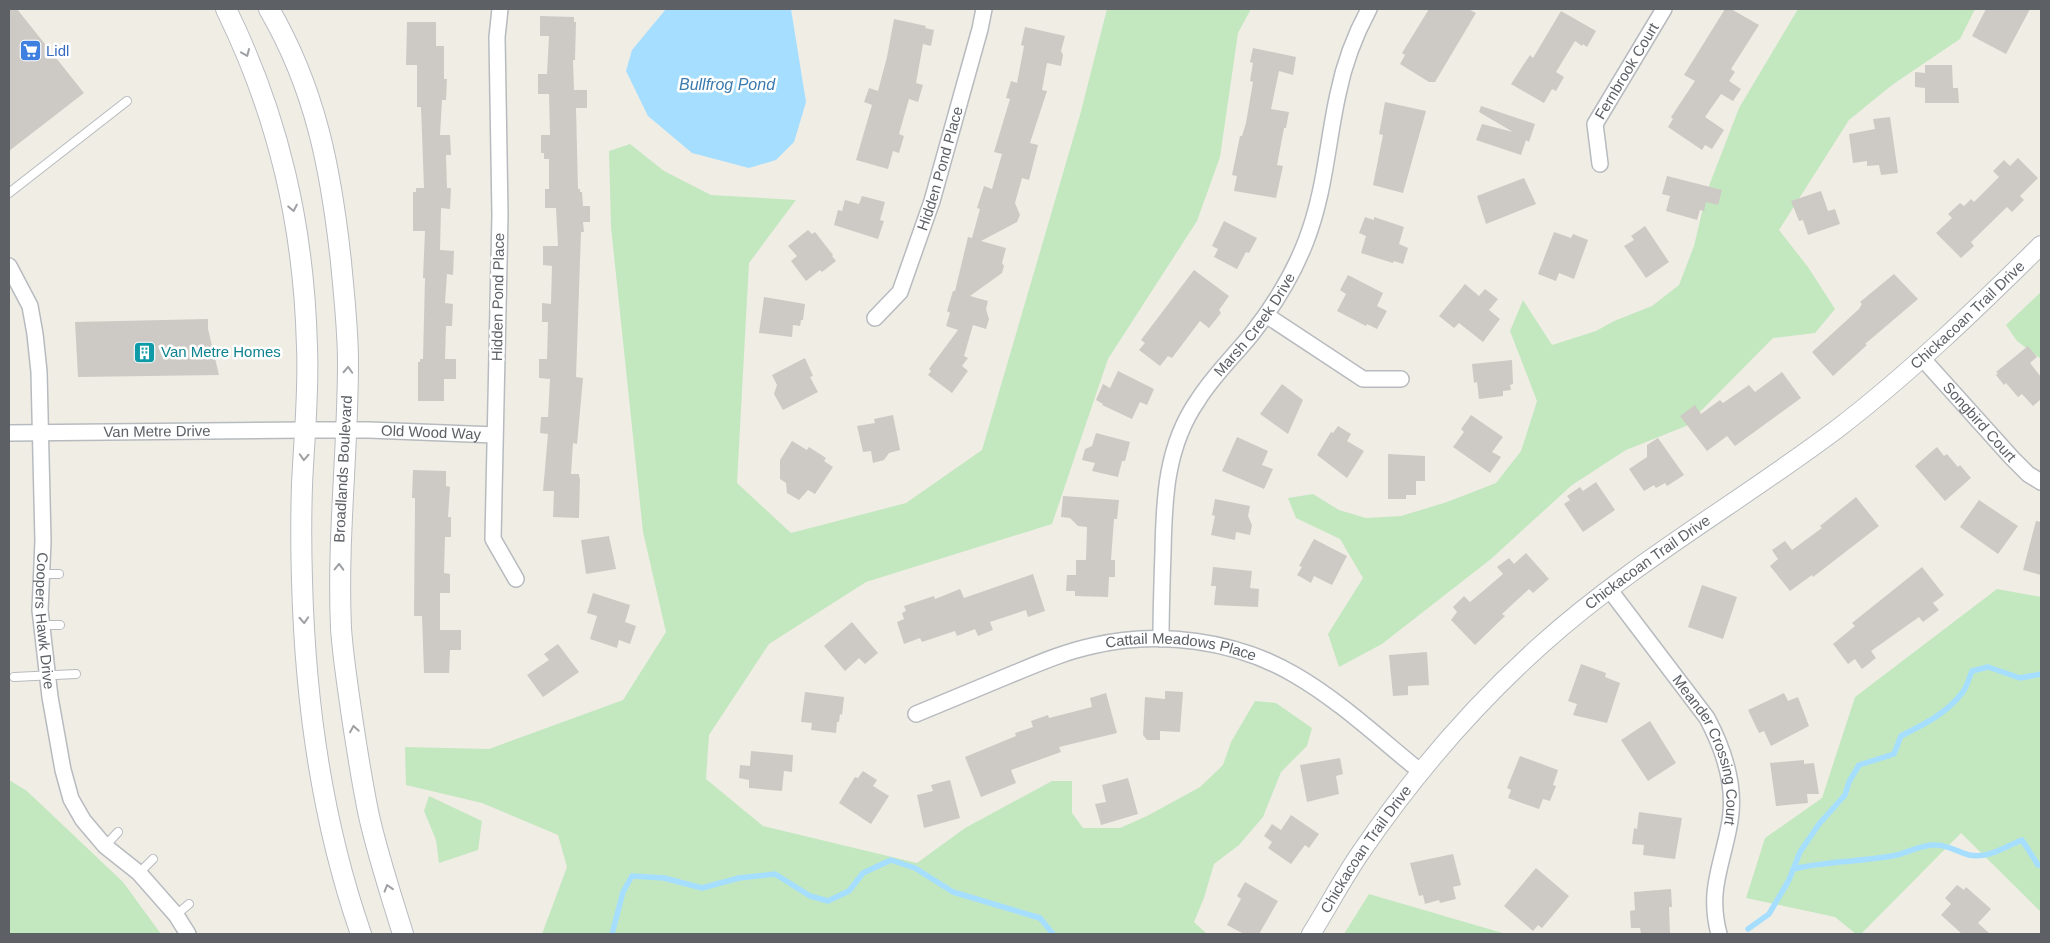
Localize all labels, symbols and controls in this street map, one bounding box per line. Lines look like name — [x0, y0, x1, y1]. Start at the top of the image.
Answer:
street label: Fernbrook Court — [1591, 19, 1662, 122]
supermarket icon: Lidl — [18, 39, 42, 63]
place label: Lidl — [46, 42, 69, 59]
one-way arrow — [240, 48, 251, 57]
water label: Bullfrog Pond — [679, 76, 776, 93]
street label: Hidden Pond Place — [913, 104, 966, 233]
one-way arrow — [287, 204, 297, 213]
street label: Hidden Pond Place — [488, 233, 507, 361]
street label: Chickacoan Trail Drive — [1907, 257, 2028, 372]
street label: Marsh Creek Drive — [1210, 270, 1298, 379]
building icon: Van Metre Homes — [133, 340, 157, 364]
place label: Van Metre Homes — [161, 343, 281, 360]
one-way arrow — [342, 366, 353, 374]
street label: Songbird Court — [1940, 378, 2021, 465]
street label: Broadlands Boulevard — [330, 395, 355, 543]
street label: Old Wood Way — [381, 421, 482, 442]
street label: Van Metre Drive — [103, 422, 211, 440]
one-way arrow — [298, 454, 309, 462]
street label: Chickacoan Trail Drive — [1581, 511, 1713, 613]
street label: Coopers Hawk Drive — [32, 552, 58, 690]
one-way arrow — [334, 563, 345, 571]
one-way arrow — [299, 616, 309, 624]
street label: Cattail Meadows Place — [1104, 630, 1259, 664]
street label: Meander Crossing Court — [1669, 671, 1741, 828]
one-way arrow — [349, 725, 360, 733]
street label: Chickacoan Trail Drive — [1317, 782, 1415, 916]
one-way arrow — [384, 884, 394, 892]

